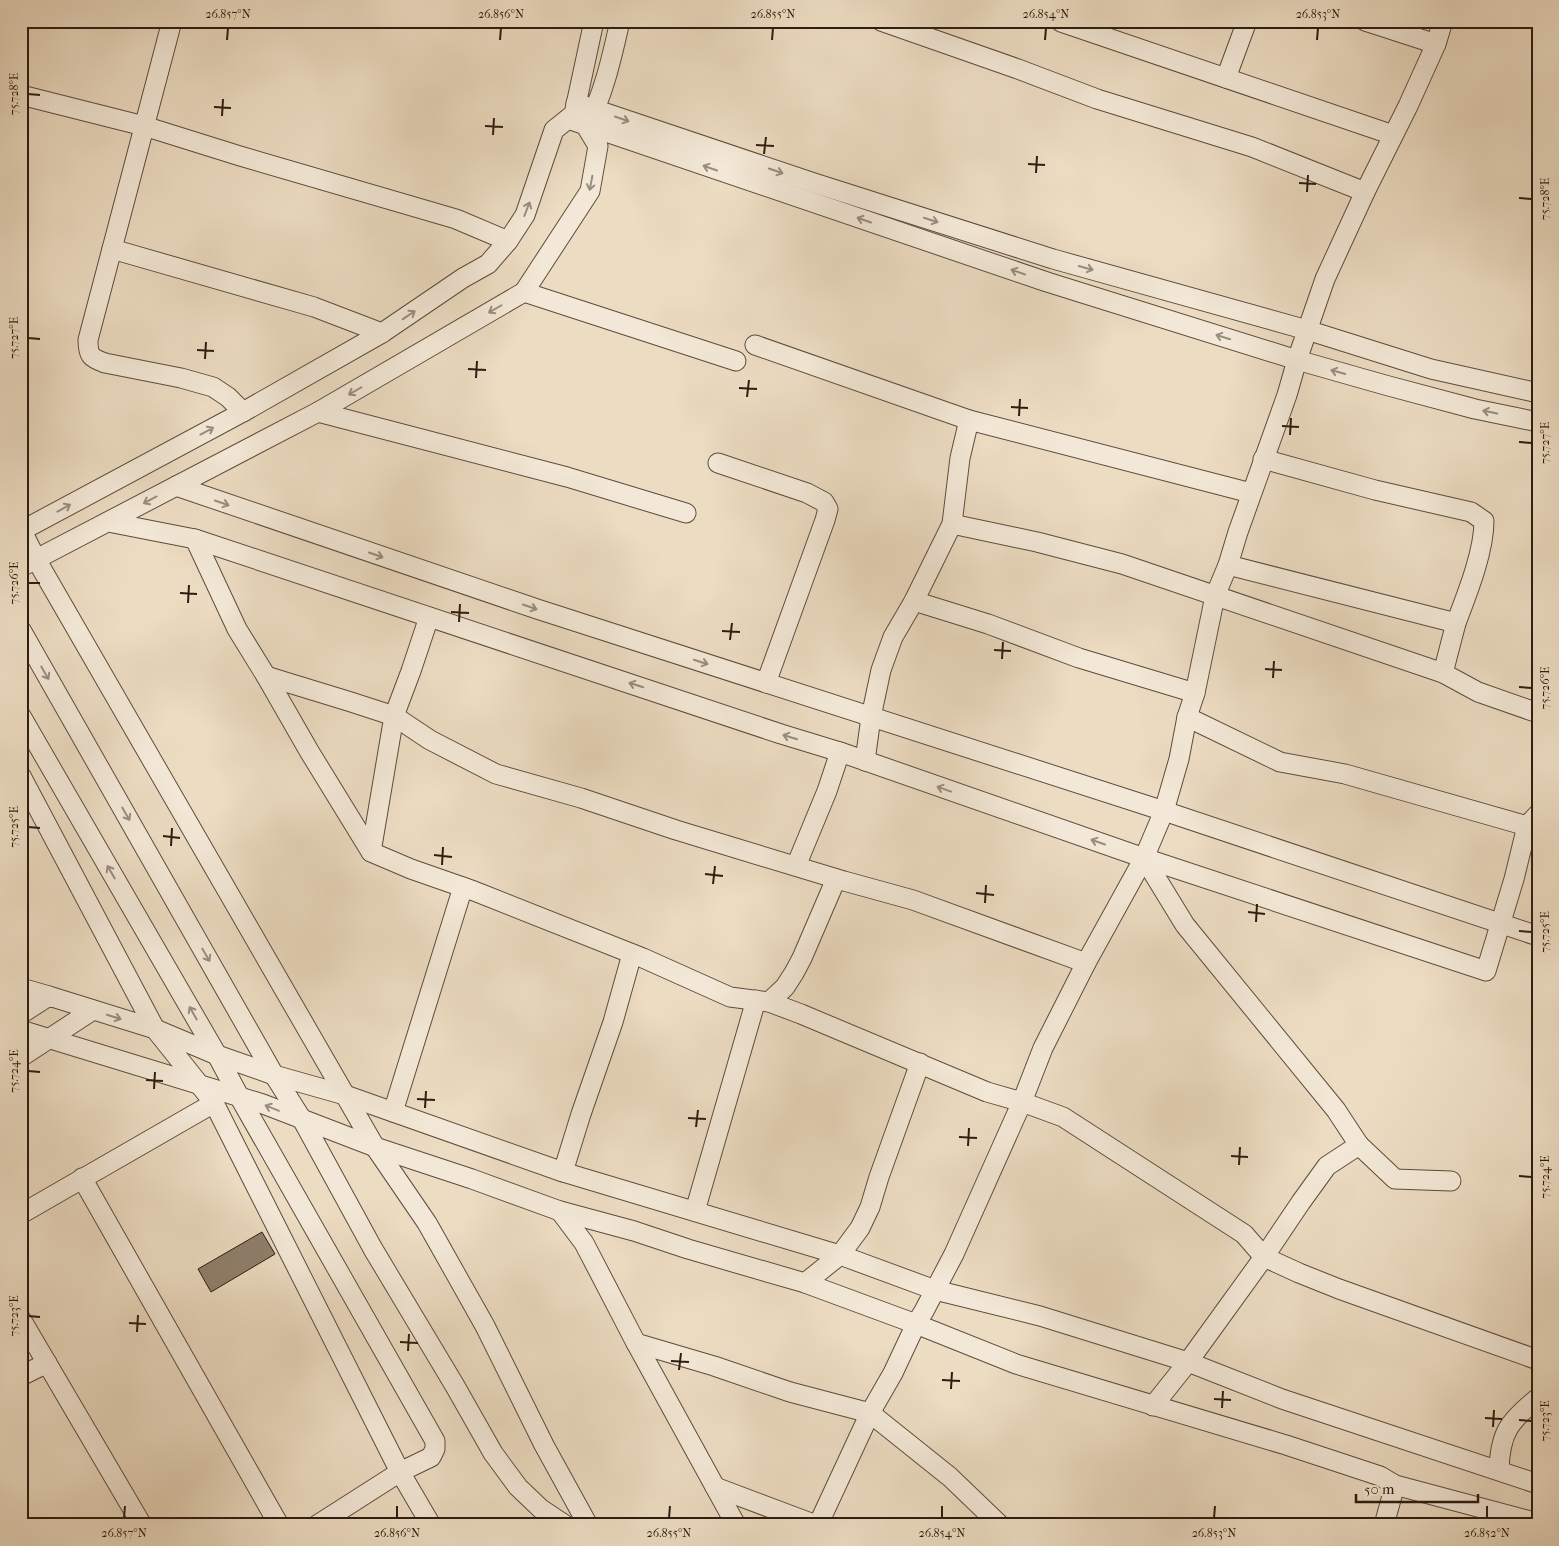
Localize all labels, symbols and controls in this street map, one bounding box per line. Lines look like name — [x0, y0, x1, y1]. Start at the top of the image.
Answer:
text: 26.857°N — [205, 7, 251, 21]
text: 26.856°N — [478, 7, 524, 21]
text: 26.855°N — [751, 7, 795, 21]
text: 26.854°N — [1023, 7, 1069, 21]
text: 26.853°N — [1296, 7, 1340, 21]
text: 75.728°E — [7, 73, 21, 115]
one-way arrow — [614, 115, 630, 124]
one-way arrow — [702, 162, 718, 172]
one-way arrow — [768, 167, 784, 176]
one-way arrow — [586, 175, 595, 191]
text: 75.728°E — [1538, 178, 1552, 220]
one-way arrow — [523, 201, 532, 217]
one-way arrow — [856, 215, 872, 224]
one-way arrow — [923, 216, 939, 226]
one-way arrow — [1078, 264, 1094, 274]
one-way arrow — [1010, 267, 1026, 276]
one-way arrow — [489, 305, 503, 315]
one-way arrow — [401, 310, 415, 320]
text: 75.727°E — [7, 317, 21, 359]
one-way arrow — [1215, 331, 1231, 341]
one-way arrow — [1330, 367, 1346, 376]
one-way arrow — [347, 386, 362, 396]
one-way arrow — [1482, 407, 1498, 416]
text: 75.727°E — [1538, 422, 1552, 464]
one-way arrow — [200, 426, 215, 436]
one-way arrow — [142, 495, 157, 505]
one-way arrow — [214, 498, 230, 508]
one-way arrow — [56, 503, 71, 512]
one-way arrow — [368, 551, 383, 560]
text: 75.726°E — [7, 562, 21, 604]
one-way arrow — [522, 603, 537, 612]
one-way arrow — [693, 658, 709, 668]
one-way arrow — [41, 665, 51, 679]
text: 75.726°E — [1538, 667, 1552, 709]
one-way arrow — [628, 680, 644, 690]
one-way arrow — [783, 731, 799, 741]
one-way arrow — [937, 784, 952, 793]
text: 75.725°E — [7, 806, 21, 848]
one-way arrow — [121, 806, 131, 821]
one-way arrow — [1090, 837, 1106, 846]
one-way arrow — [106, 865, 116, 879]
text: 75.725°E — [1538, 911, 1552, 953]
one-way arrow — [201, 948, 211, 963]
one-way arrow — [187, 1006, 197, 1020]
one-way arrow — [106, 1012, 122, 1022]
text: 75.724°E — [7, 1049, 21, 1093]
one-way arrow — [265, 1103, 280, 1112]
text: 75.724°E — [1538, 1155, 1552, 1199]
text: 75.723°E — [7, 1295, 21, 1337]
text: 75.723°E — [1538, 1400, 1552, 1442]
scale bar — [1356, 1471, 1479, 1503]
text: 50 m — [1364, 1480, 1395, 1498]
text: 26.857°N — [101, 1526, 147, 1540]
text: 26.856°N — [374, 1526, 420, 1540]
text: 26.855°N — [647, 1526, 691, 1540]
text: 26.854°N — [919, 1526, 965, 1540]
text: 26.853°N — [1192, 1526, 1236, 1540]
text: 26.852°N — [1464, 1526, 1510, 1540]

